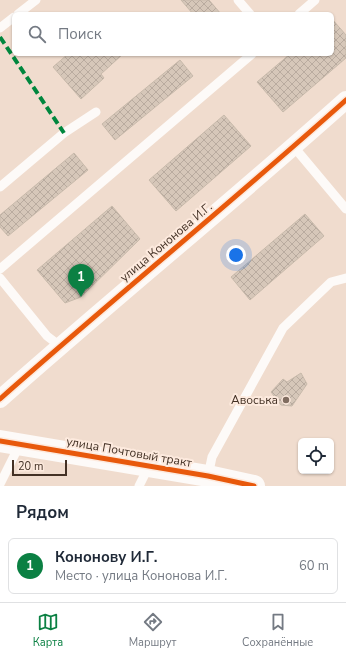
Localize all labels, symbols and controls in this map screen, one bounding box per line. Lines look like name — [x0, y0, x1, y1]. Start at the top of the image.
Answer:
search box — [12, 12, 334, 56]
icon: search — [26, 23, 48, 45]
text: Поиск — [58, 24, 102, 44]
street label: улица Кононова И.Г. — [117, 199, 215, 285]
your location — [226, 245, 246, 265]
pin: 1 — [68, 264, 94, 297]
place label: Авоська — [231, 392, 278, 408]
marker: Авоська — [281, 395, 291, 405]
street label: улица Почтовый тракт — [65, 433, 194, 471]
map controls — [298, 438, 334, 474]
button: locate — [298, 438, 334, 474]
scale bar — [12, 458, 67, 477]
text: 20 m — [18, 459, 43, 474]
text: Рядом — [16, 501, 69, 524]
text: Кононову И.Г. — [55, 547, 158, 567]
text: 1 — [26, 557, 34, 575]
text: 60 m — [299, 557, 329, 575]
text: Место · улица Кононова И.Г. — [55, 567, 227, 585]
tab: Карта — [33, 611, 63, 650]
tab: Маршрут — [129, 611, 177, 650]
tab: Сохранённые — [242, 611, 313, 650]

